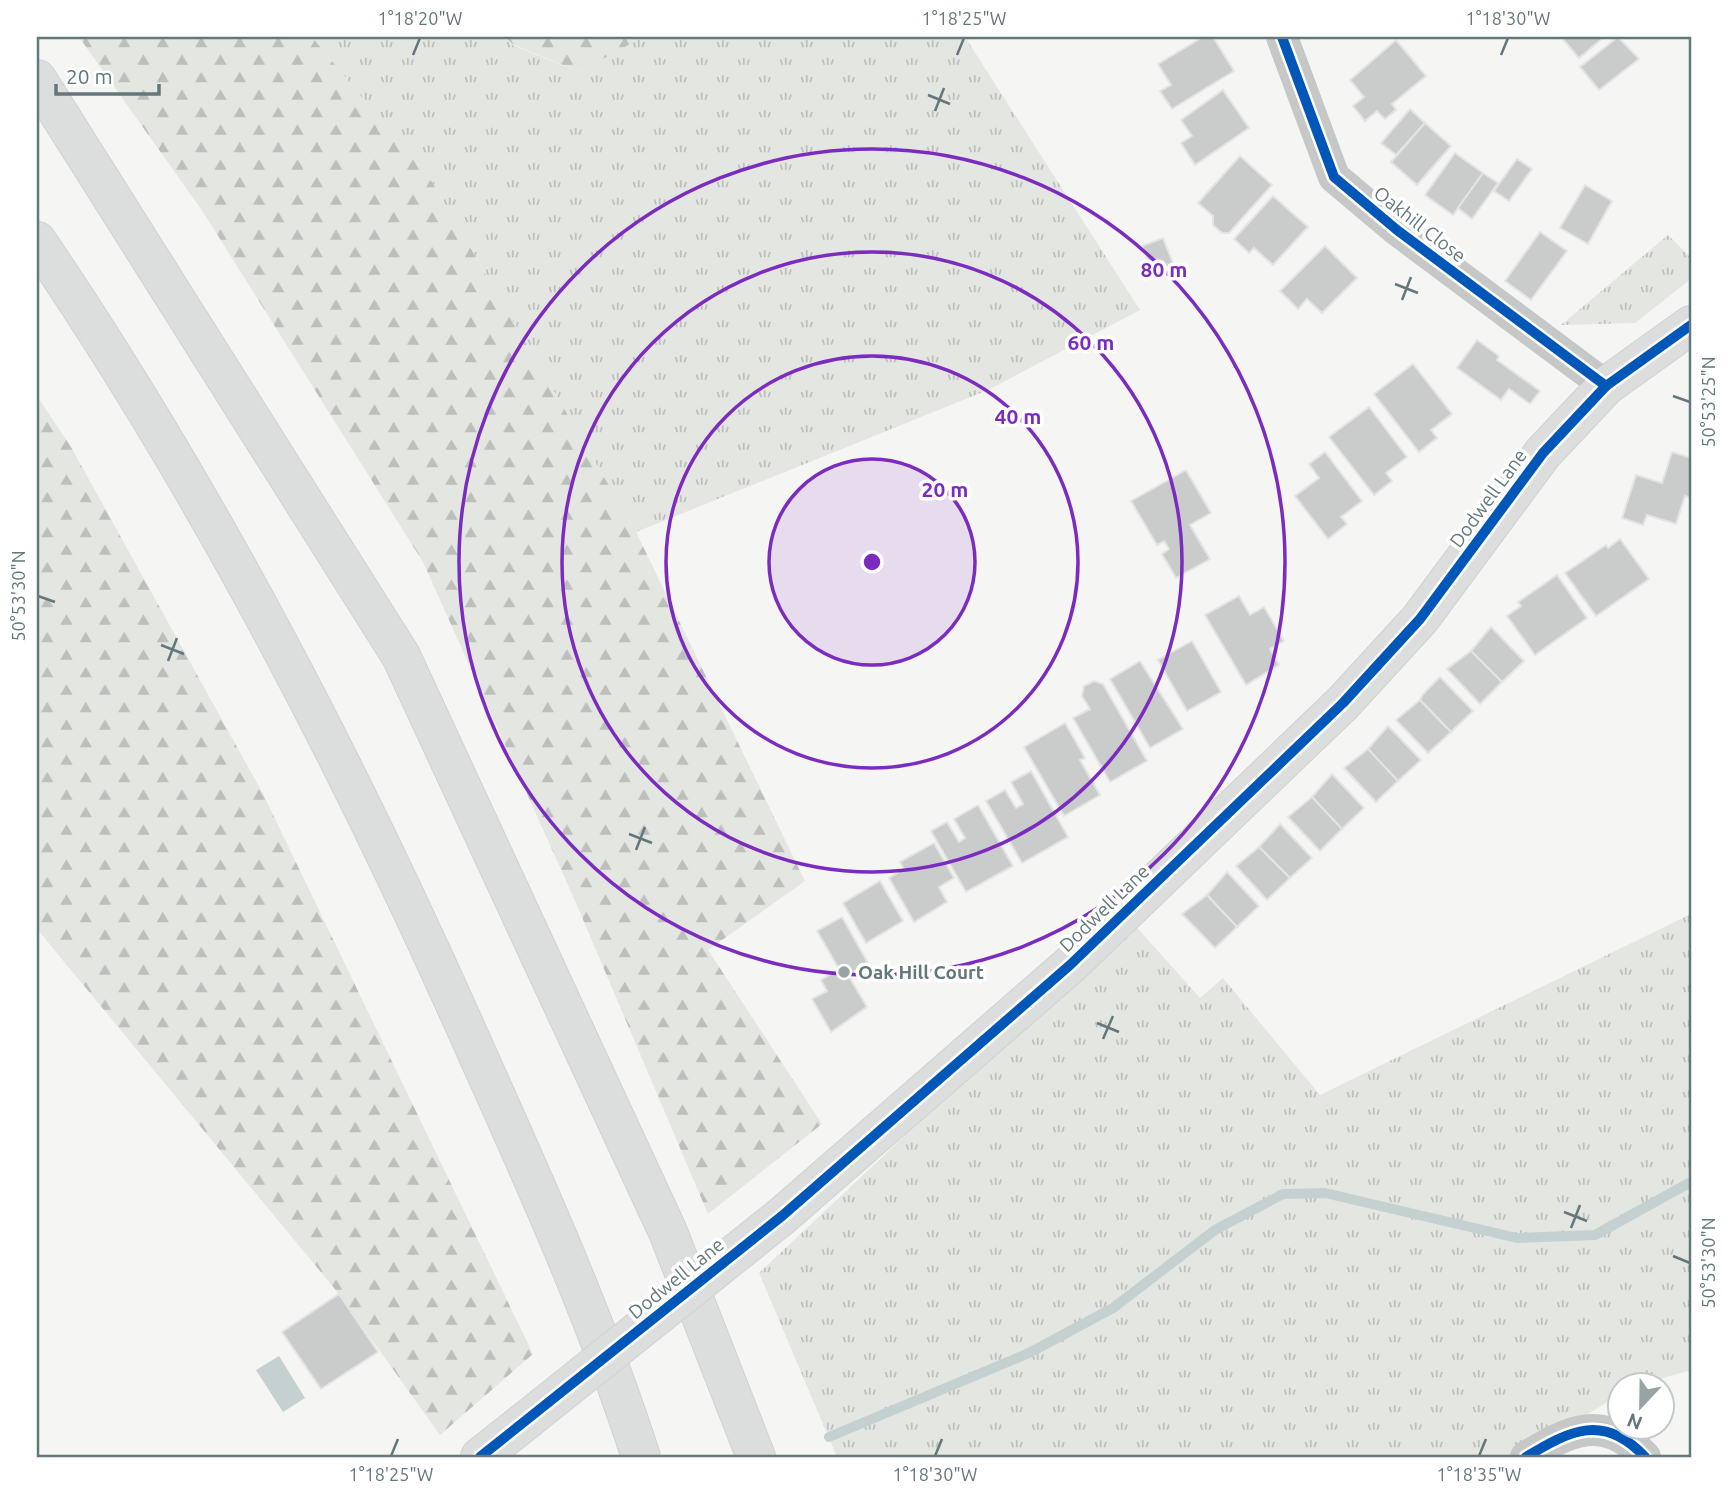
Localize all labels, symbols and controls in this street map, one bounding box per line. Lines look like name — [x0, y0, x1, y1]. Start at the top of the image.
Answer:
text: 1°18'20"W — [378, 8, 463, 28]
text: 1°18'25"W — [922, 8, 1007, 28]
text: 1°18'30"W — [1466, 8, 1551, 28]
scale bar — [56, 52, 159, 96]
text: 20 m — [66, 64, 113, 88]
street label: Oakhill Close — [1370, 181, 1470, 267]
text: 80 m — [1141, 257, 1187, 281]
text: 60 m — [1068, 330, 1114, 354]
text: 50°53'25"N — [1698, 356, 1718, 448]
text: 40 m — [995, 404, 1041, 428]
street label: Dodwell Lane — [1445, 445, 1531, 551]
text: 20 m — [922, 477, 968, 501]
text: 50°53'30"N — [8, 550, 28, 642]
centre of rings — [860, 550, 884, 574]
street label: Dodwell Lane — [1055, 860, 1153, 956]
place label: Oak Hill Court — [858, 961, 984, 983]
marker: Oak Hill Court — [836, 964, 852, 980]
text: 50°53'30"N — [1698, 1217, 1718, 1309]
street label: Dodwell Lane — [624, 1233, 728, 1323]
north arrow — [1606, 1372, 1676, 1442]
text: N — [1624, 1409, 1645, 1435]
text: 1°18'25"W — [349, 1464, 434, 1484]
text: 1°18'30"W — [893, 1464, 978, 1484]
text: 1°18'35"W — [1437, 1464, 1522, 1484]

